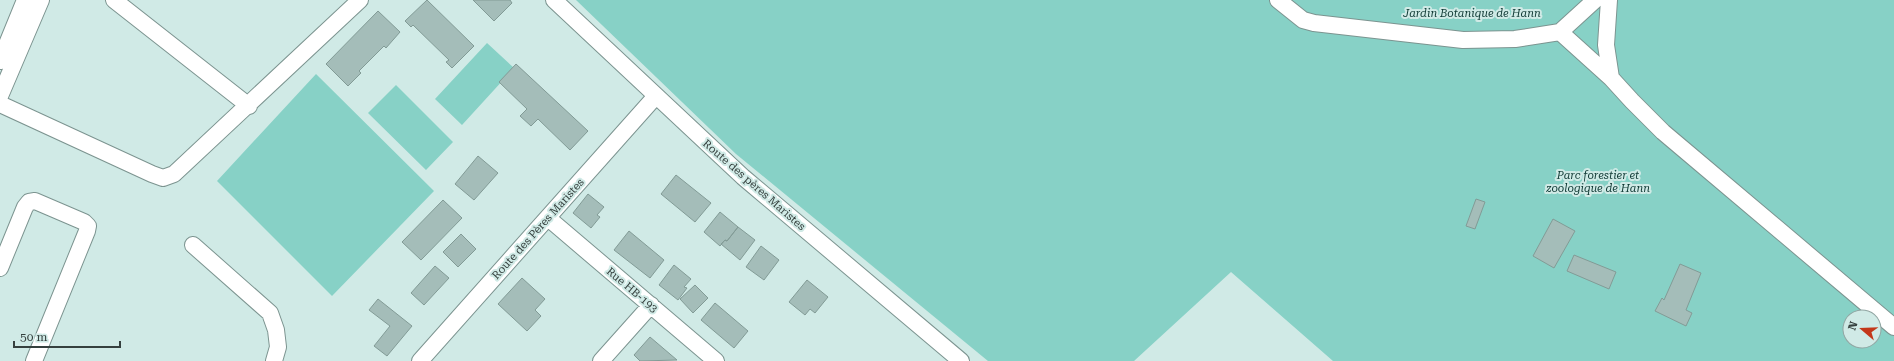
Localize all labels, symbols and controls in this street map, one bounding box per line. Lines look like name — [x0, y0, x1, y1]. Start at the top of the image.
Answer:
park label: Jardin Botanique de Hann — [1402, 7, 1541, 20]
street label: Route des pères Maristes — [700, 137, 808, 233]
park label: Parc forestier et zoologique de Hann — [1546, 169, 1650, 195]
street label: Route des Pères Maristes — [489, 176, 587, 282]
street label: Rue HB-193 — [604, 265, 660, 315]
north arrow — [1842, 309, 1882, 349]
text: N — [1845, 319, 1861, 332]
scale bar — [14, 323, 120, 349]
text: 50 m — [20, 330, 47, 344]

